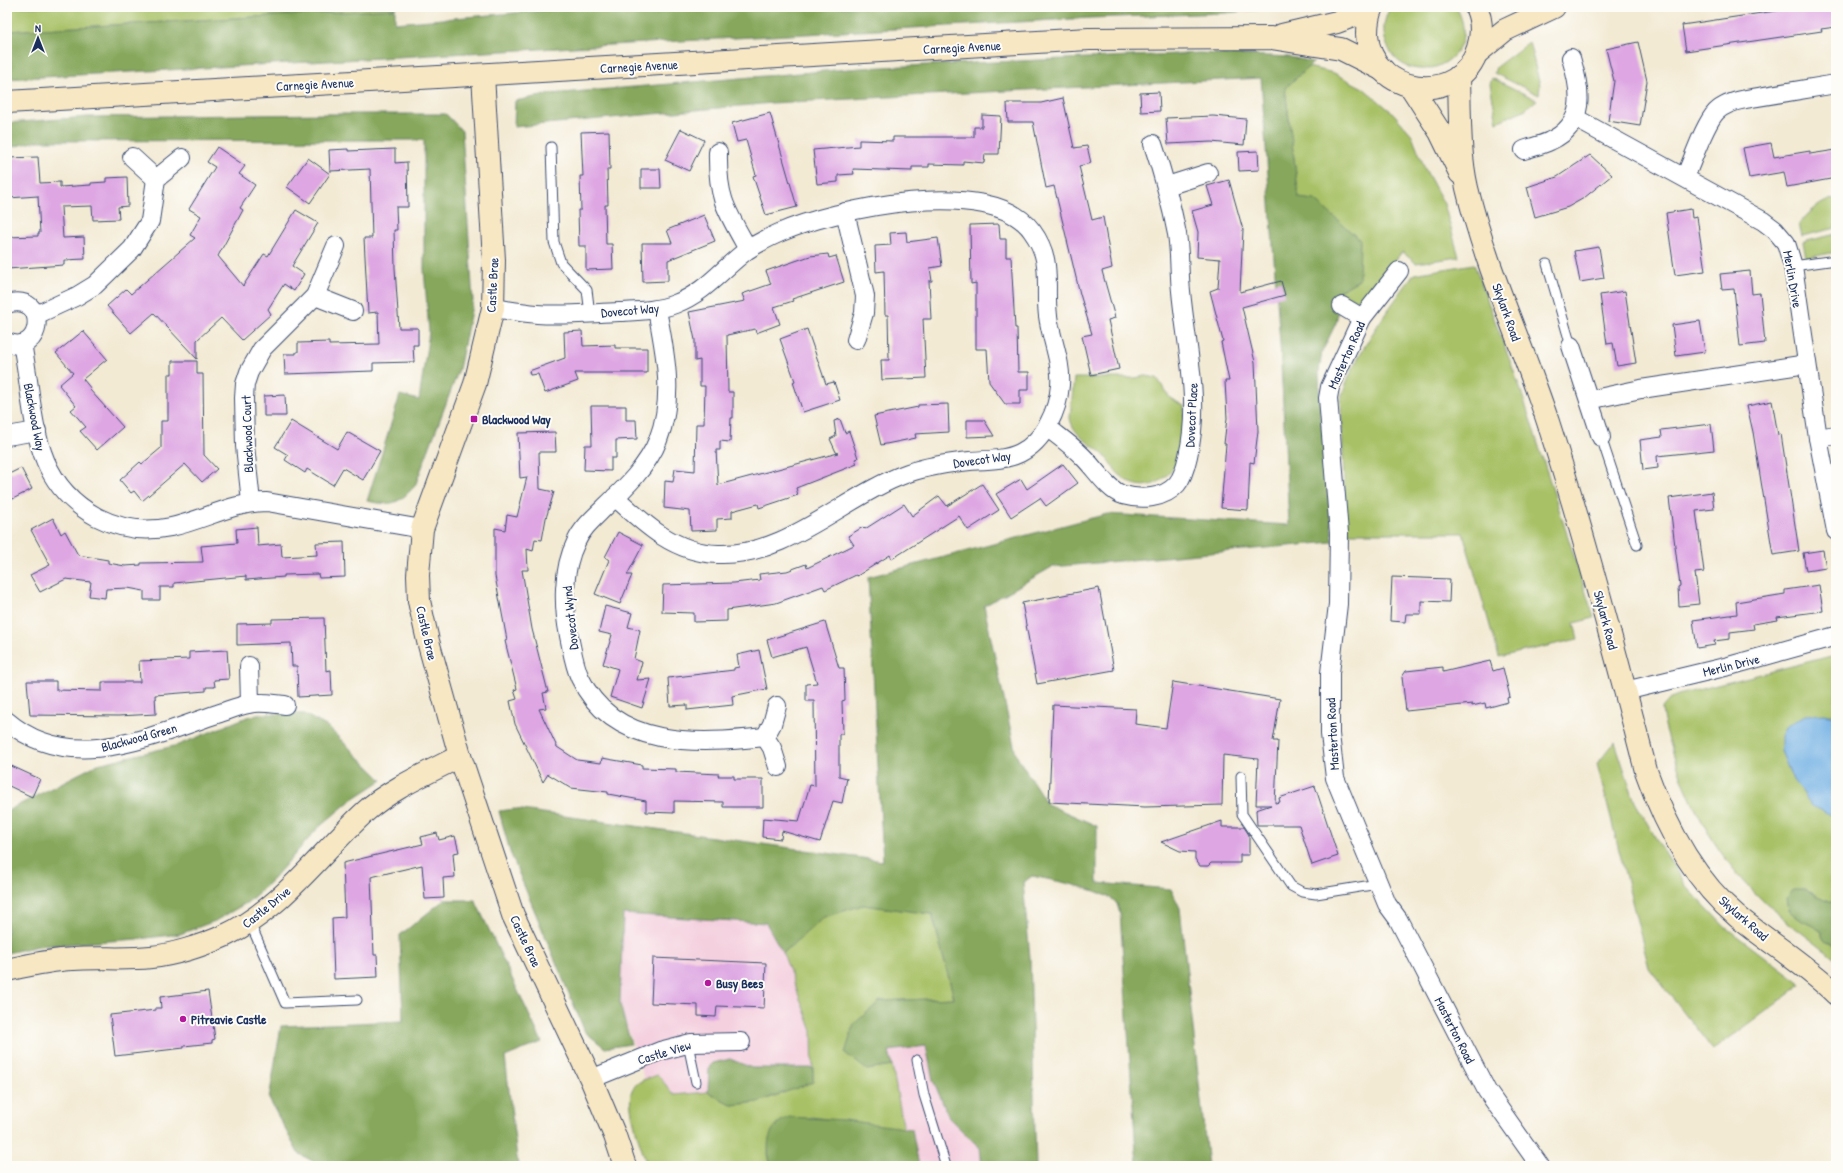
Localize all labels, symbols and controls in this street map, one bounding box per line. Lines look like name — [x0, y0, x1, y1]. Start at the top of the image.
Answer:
north arrow — [18, 18, 58, 58]
text: N — [35, 21, 41, 35]
street label: Carnegie Avenue — [923, 36, 1001, 58]
street label: Carnegie Avenue — [600, 55, 678, 77]
street label: Carnegie Avenue — [276, 73, 354, 95]
street label: Merlin Drive — [1779, 249, 1807, 309]
street label: Castle Brae — [482, 257, 502, 313]
street label: Skylark Road — [1488, 281, 1526, 343]
street label: Dovecot Way — [600, 298, 660, 321]
street label: Masterton Road — [1323, 318, 1369, 392]
street label: Blackwood Way — [20, 382, 50, 453]
street label: Dovecot Place — [1180, 382, 1202, 448]
street label: Blackwood Court — [237, 395, 257, 473]
place label: Blackwood Way — [482, 410, 551, 429]
marker: Blackwood Way — [469, 414, 479, 424]
street label: Dovecot Way — [952, 446, 1013, 472]
street label: Dovecot Wynd — [558, 585, 582, 651]
street label: Skylark Road — [1590, 589, 1622, 651]
street label: Castle Brae — [412, 604, 442, 662]
street label: Merlin Drive — [1701, 649, 1761, 681]
street label: Masterton Road — [1321, 697, 1343, 771]
street label: Blackwood Green — [99, 718, 179, 756]
street label: Castle Drive — [238, 882, 294, 932]
street label: Skylark Road — [1715, 891, 1773, 945]
street label: Castle Brae — [506, 912, 546, 970]
place label: Busy Bees — [716, 974, 763, 993]
marker: Busy Bees — [703, 978, 713, 988]
street label: Masterton Road — [1431, 994, 1479, 1066]
place label: Pitreavie Castle — [191, 1010, 267, 1028]
marker: Pitreavie Castle — [178, 1014, 188, 1024]
street label: Castle View — [635, 1035, 693, 1069]

